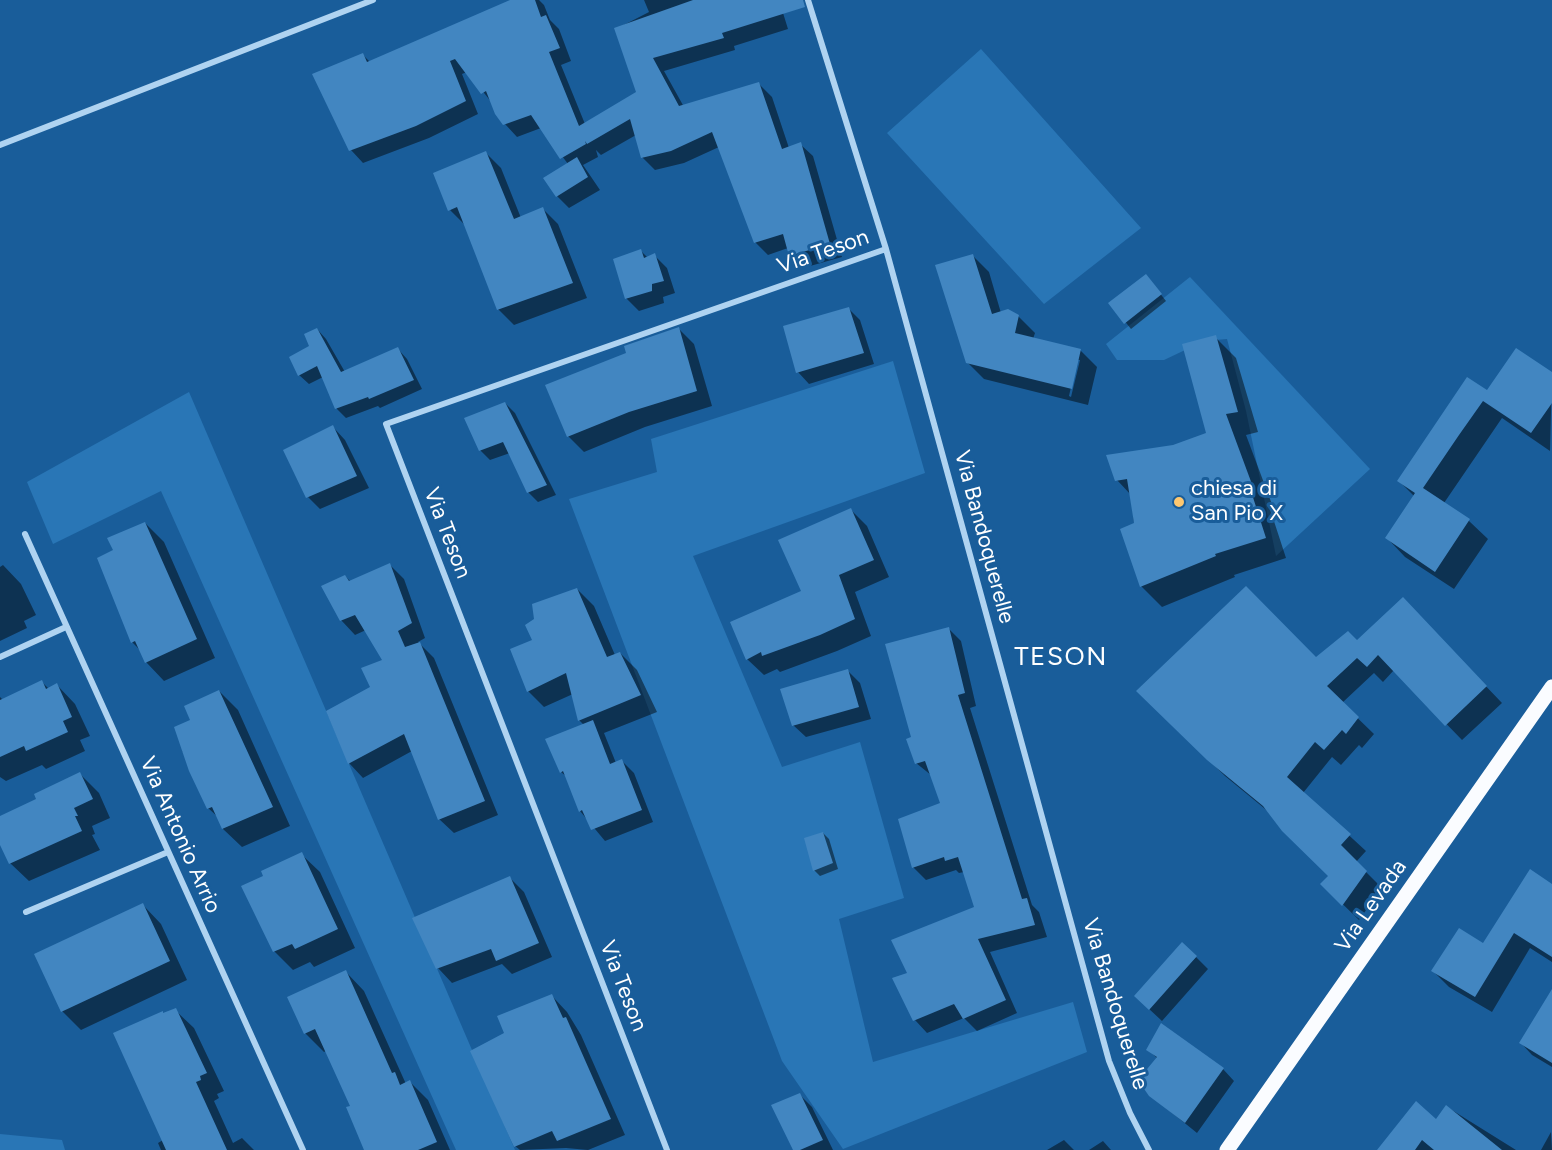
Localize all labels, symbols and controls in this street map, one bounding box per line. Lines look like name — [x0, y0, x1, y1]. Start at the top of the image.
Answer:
street label: Via Teson — [774, 224, 872, 280]
street label: Via Bandoquerelle — [948, 448, 1020, 626]
place label: chiesa di San Pio X — [1191, 476, 1283, 528]
street label: Via Teson — [418, 484, 476, 582]
marker: chiesa di San Pio X — [1172, 495, 1186, 509]
district label: TESON — [1014, 641, 1108, 673]
street label: Via Antonio Arrio — [134, 753, 226, 917]
street label: Via Levada — [1330, 855, 1412, 957]
street label: Via Bandoquerelle — [1076, 915, 1154, 1093]
street label: Via Teson — [594, 937, 652, 1035]

